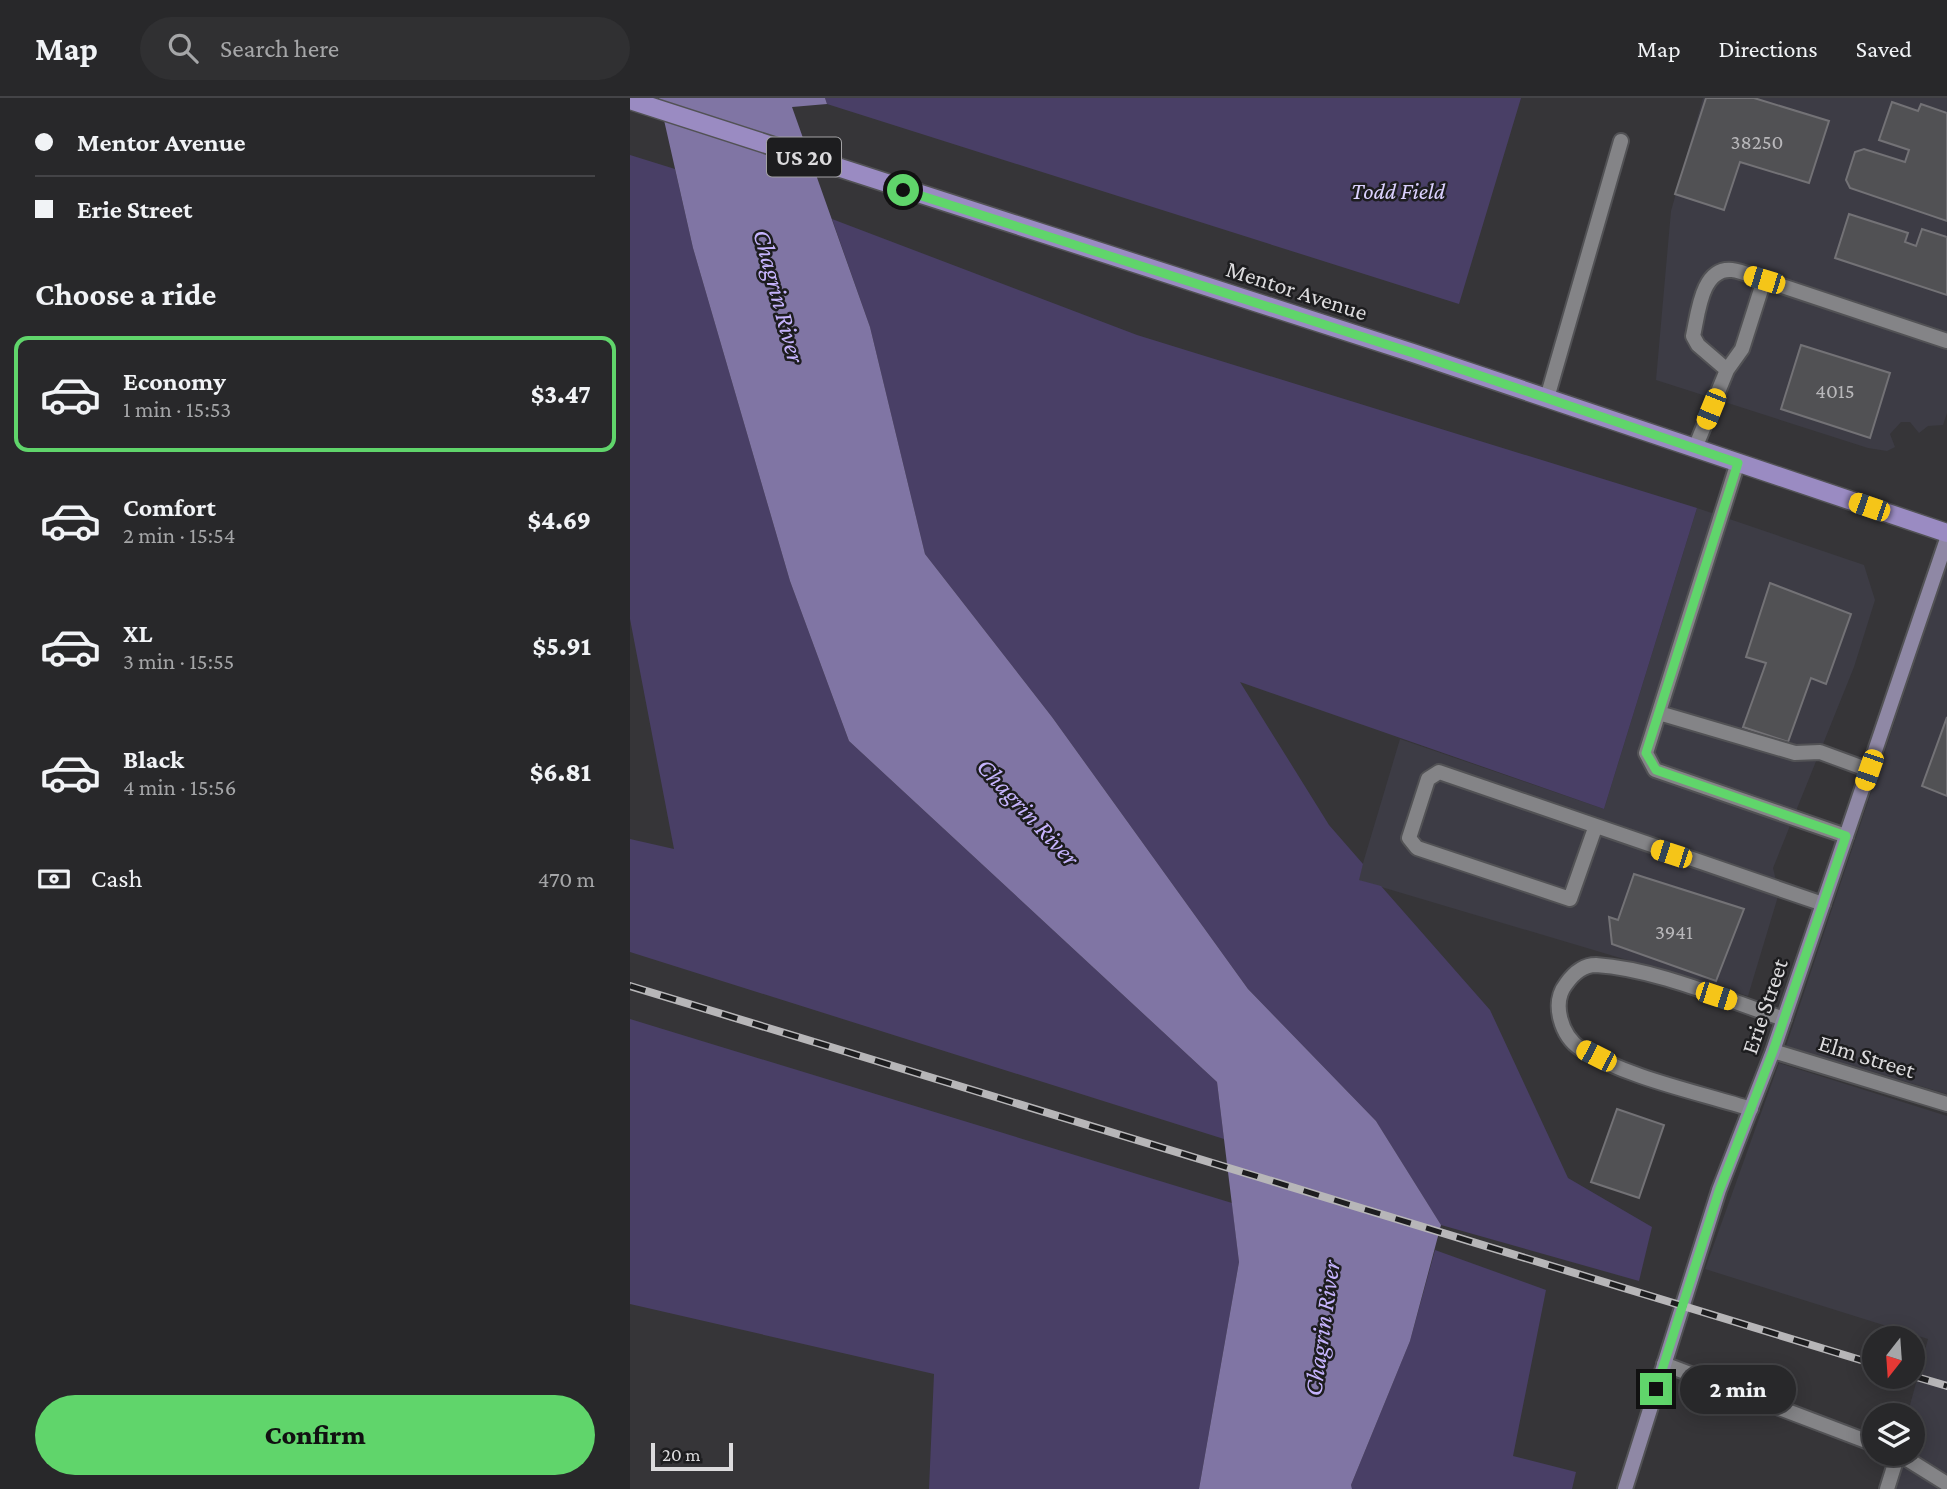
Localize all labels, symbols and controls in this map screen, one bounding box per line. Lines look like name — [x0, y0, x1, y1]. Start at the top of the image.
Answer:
search box — [140, 17, 630, 80]
icon: search — [164, 29, 202, 67]
text: Map — [35, 30, 98, 67]
text: Search here — [220, 34, 339, 63]
text: Map — [1637, 35, 1681, 62]
text: Directions — [1719, 35, 1818, 62]
text: Saved — [1856, 35, 1912, 62]
text: Mentor Avenue — [77, 128, 246, 157]
house number: 38250 — [1731, 130, 1783, 154]
road number: US 20 — [767, 138, 841, 176]
route start — [887, 174, 919, 206]
park label: Todd Field — [1351, 177, 1446, 204]
text: Erie Street — [77, 195, 192, 224]
water label: Chagrin River — [747, 226, 811, 367]
street label: Mentor Avenue — [1223, 254, 1371, 326]
car — [1741, 264, 1788, 296]
text: Choose a ride — [35, 276, 216, 312]
icon: car — [39, 363, 102, 426]
text: Economy — [123, 367, 226, 396]
house number: 4015 — [1815, 379, 1855, 403]
text: $3.47 — [531, 380, 591, 409]
car — [1694, 386, 1729, 432]
text: 1 min · 15:53 — [123, 396, 231, 422]
icon: car — [39, 489, 102, 552]
car — [1846, 490, 1893, 524]
text: Comfort — [123, 493, 216, 522]
text: $4.69 — [527, 506, 591, 535]
text: 2 min · 15:54 — [123, 522, 236, 548]
icon: car — [39, 615, 102, 678]
text: XL — [123, 619, 152, 648]
text: $5.91 — [533, 632, 591, 661]
text: 3 min · 15:55 — [123, 648, 234, 674]
icon: car — [39, 741, 102, 804]
text: Black — [123, 745, 184, 774]
car — [1853, 747, 1886, 793]
water label: Chagrin River — [971, 752, 1086, 873]
text: $6.81 — [530, 758, 591, 787]
text: 4 min · 15:56 — [123, 774, 236, 800]
car — [1648, 838, 1695, 870]
icon: cash — [35, 860, 73, 898]
text: Cash — [91, 864, 142, 893]
text: 470 m — [538, 866, 595, 892]
house number: 3941 — [1655, 920, 1693, 944]
street label: Erie Street — [1735, 954, 1793, 1057]
car — [1693, 980, 1740, 1012]
street label: Elm Street — [1816, 1029, 1919, 1084]
car — [1573, 1037, 1620, 1075]
water label: Chagrin River — [1298, 1257, 1346, 1398]
north arrow — [1862, 1326, 1925, 1390]
map controls — [1862, 1326, 1925, 1466]
callout: 2 min — [1680, 1364, 1796, 1414]
route end — [1640, 1373, 1672, 1405]
text: 2 min — [1710, 1376, 1766, 1402]
button: Confirm — [35, 1395, 595, 1475]
button: layers — [1862, 1403, 1925, 1466]
scale bar — [651, 1440, 733, 1472]
text: 20 m — [662, 1444, 701, 1465]

